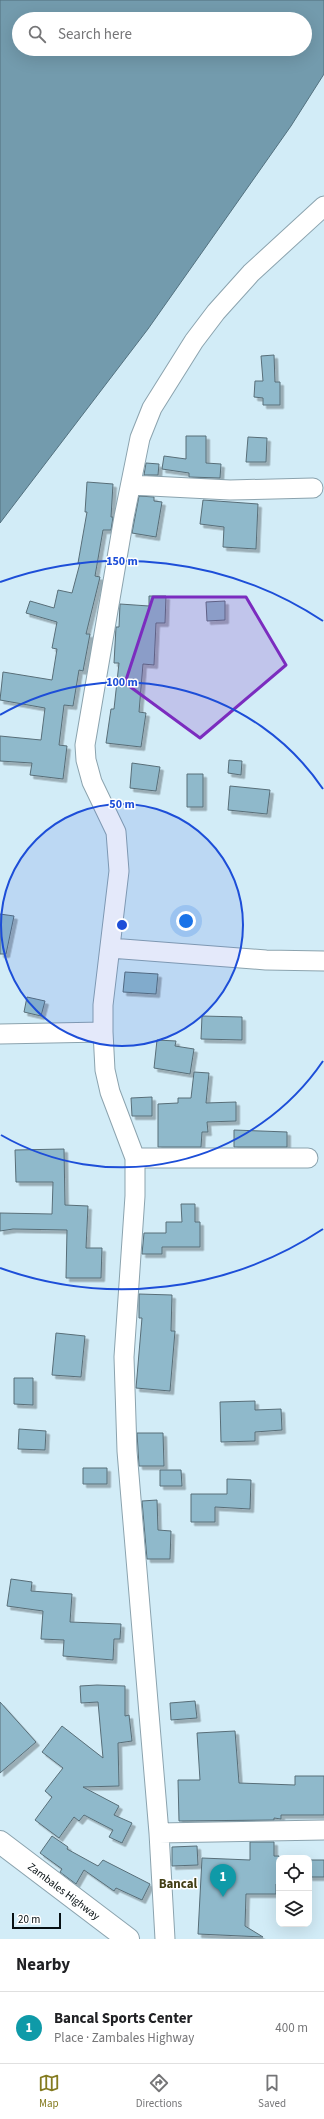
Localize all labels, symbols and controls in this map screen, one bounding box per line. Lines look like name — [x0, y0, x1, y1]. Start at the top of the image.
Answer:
search box — [12, 12, 312, 56]
icon: search — [26, 23, 48, 45]
text: Search here — [58, 24, 132, 45]
text: 150 m — [106, 553, 138, 570]
text: 100 m — [106, 674, 138, 691]
text: 50 m — [109, 796, 135, 813]
your location — [176, 911, 196, 931]
centre of rings — [115, 918, 129, 932]
map controls — [276, 1855, 312, 1927]
button: locate — [276, 1855, 312, 1891]
street label: Zambales Highway — [25, 1859, 103, 1924]
pin: 1 — [210, 1864, 236, 1897]
district label: Bancal — [159, 1875, 198, 1893]
button: layers — [276, 1891, 312, 1927]
scale bar — [12, 1911, 61, 1930]
text: 20 m — [18, 1912, 40, 1927]
text: Nearby — [16, 1953, 70, 1977]
text: Bancal Sports Center — [54, 2008, 192, 2029]
text: 1 — [26, 2019, 32, 2037]
text: 400 m — [275, 2019, 308, 2037]
text: Place · Zambales Highway — [54, 2029, 194, 2047]
tab: Map — [38, 2072, 60, 2111]
tab: Directions — [136, 2072, 182, 2111]
tab: Saved — [258, 2072, 286, 2111]

